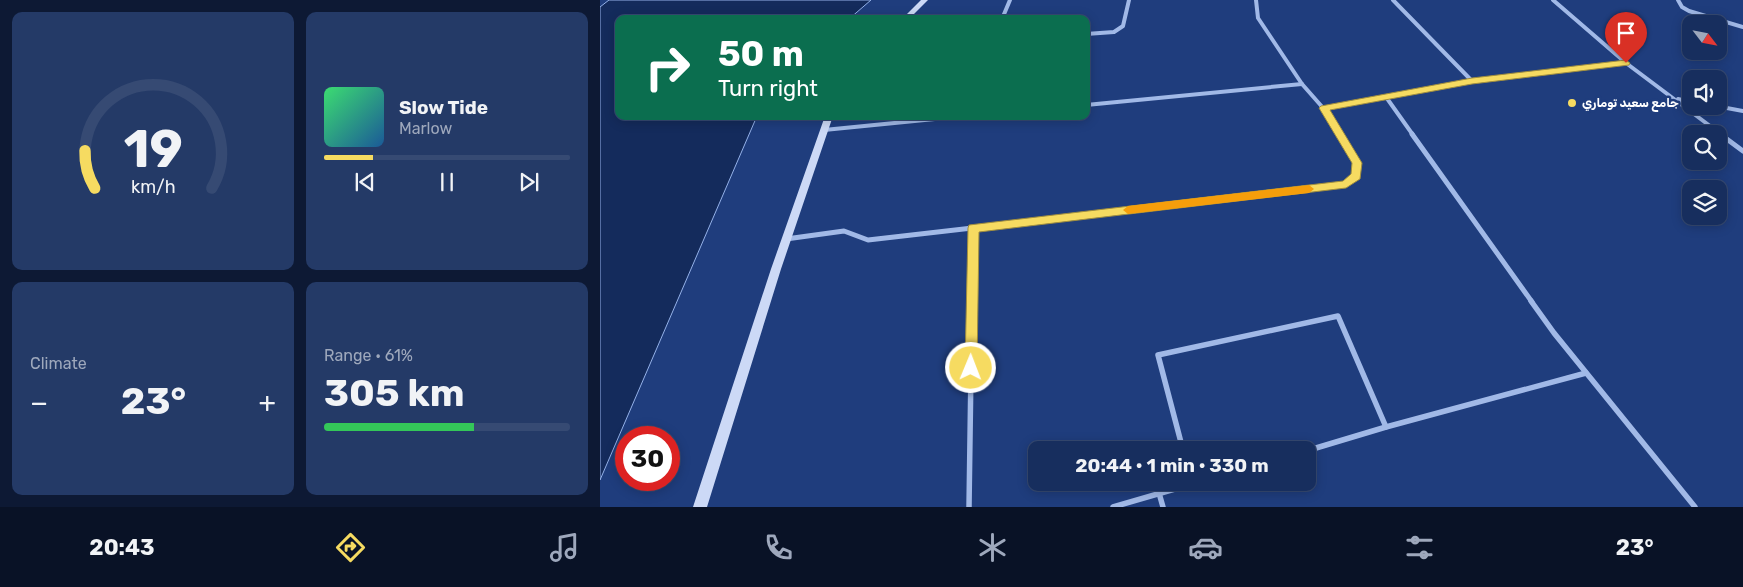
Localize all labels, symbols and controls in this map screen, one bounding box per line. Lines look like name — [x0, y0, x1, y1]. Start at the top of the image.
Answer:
pin — [1605, 12, 1647, 63]
north arrow — [1682, 15, 1728, 60]
map controls — [1682, 15, 1727, 225]
icon: arrive — [1612, 19, 1640, 47]
text: 50 m — [718, 33, 804, 75]
icon: right — [635, 35, 700, 100]
button: sound — [1682, 70, 1727, 115]
text: Turn right — [718, 75, 818, 102]
text: Slow Tide — [399, 96, 488, 119]
place label: جامع سعيد توماري — [1582, 96, 1679, 112]
marker: جامع سعيد توماري — [1566, 97, 1578, 109]
text: 19 — [123, 118, 183, 180]
text: Marlow — [399, 119, 452, 138]
button: search — [1682, 125, 1727, 170]
icon: previous — [351, 168, 379, 196]
icon: pause — [433, 168, 461, 196]
icon: next — [515, 168, 543, 196]
text: km/h — [131, 176, 175, 197]
button: layers — [1682, 180, 1727, 225]
position arrow — [944, 341, 996, 393]
text: Range · 61% — [324, 346, 413, 365]
text: Climate — [30, 354, 87, 373]
text: 305 km — [324, 370, 465, 416]
text: 23° — [121, 378, 186, 424]
text: − — [30, 386, 48, 419]
text: + — [259, 386, 276, 419]
speed limit sign: 30 — [615, 426, 680, 491]
text: 20:44 · 1 min · 330 m — [1075, 454, 1269, 477]
icon: directions — [333, 530, 368, 565]
icon: music — [547, 530, 582, 565]
icon: phone — [761, 530, 796, 565]
icon: climate — [975, 530, 1010, 565]
icon: car — [1188, 530, 1223, 565]
icon: filters — [1402, 530, 1437, 565]
text: 20:43 — [89, 534, 155, 561]
text: 23° — [1616, 534, 1654, 561]

